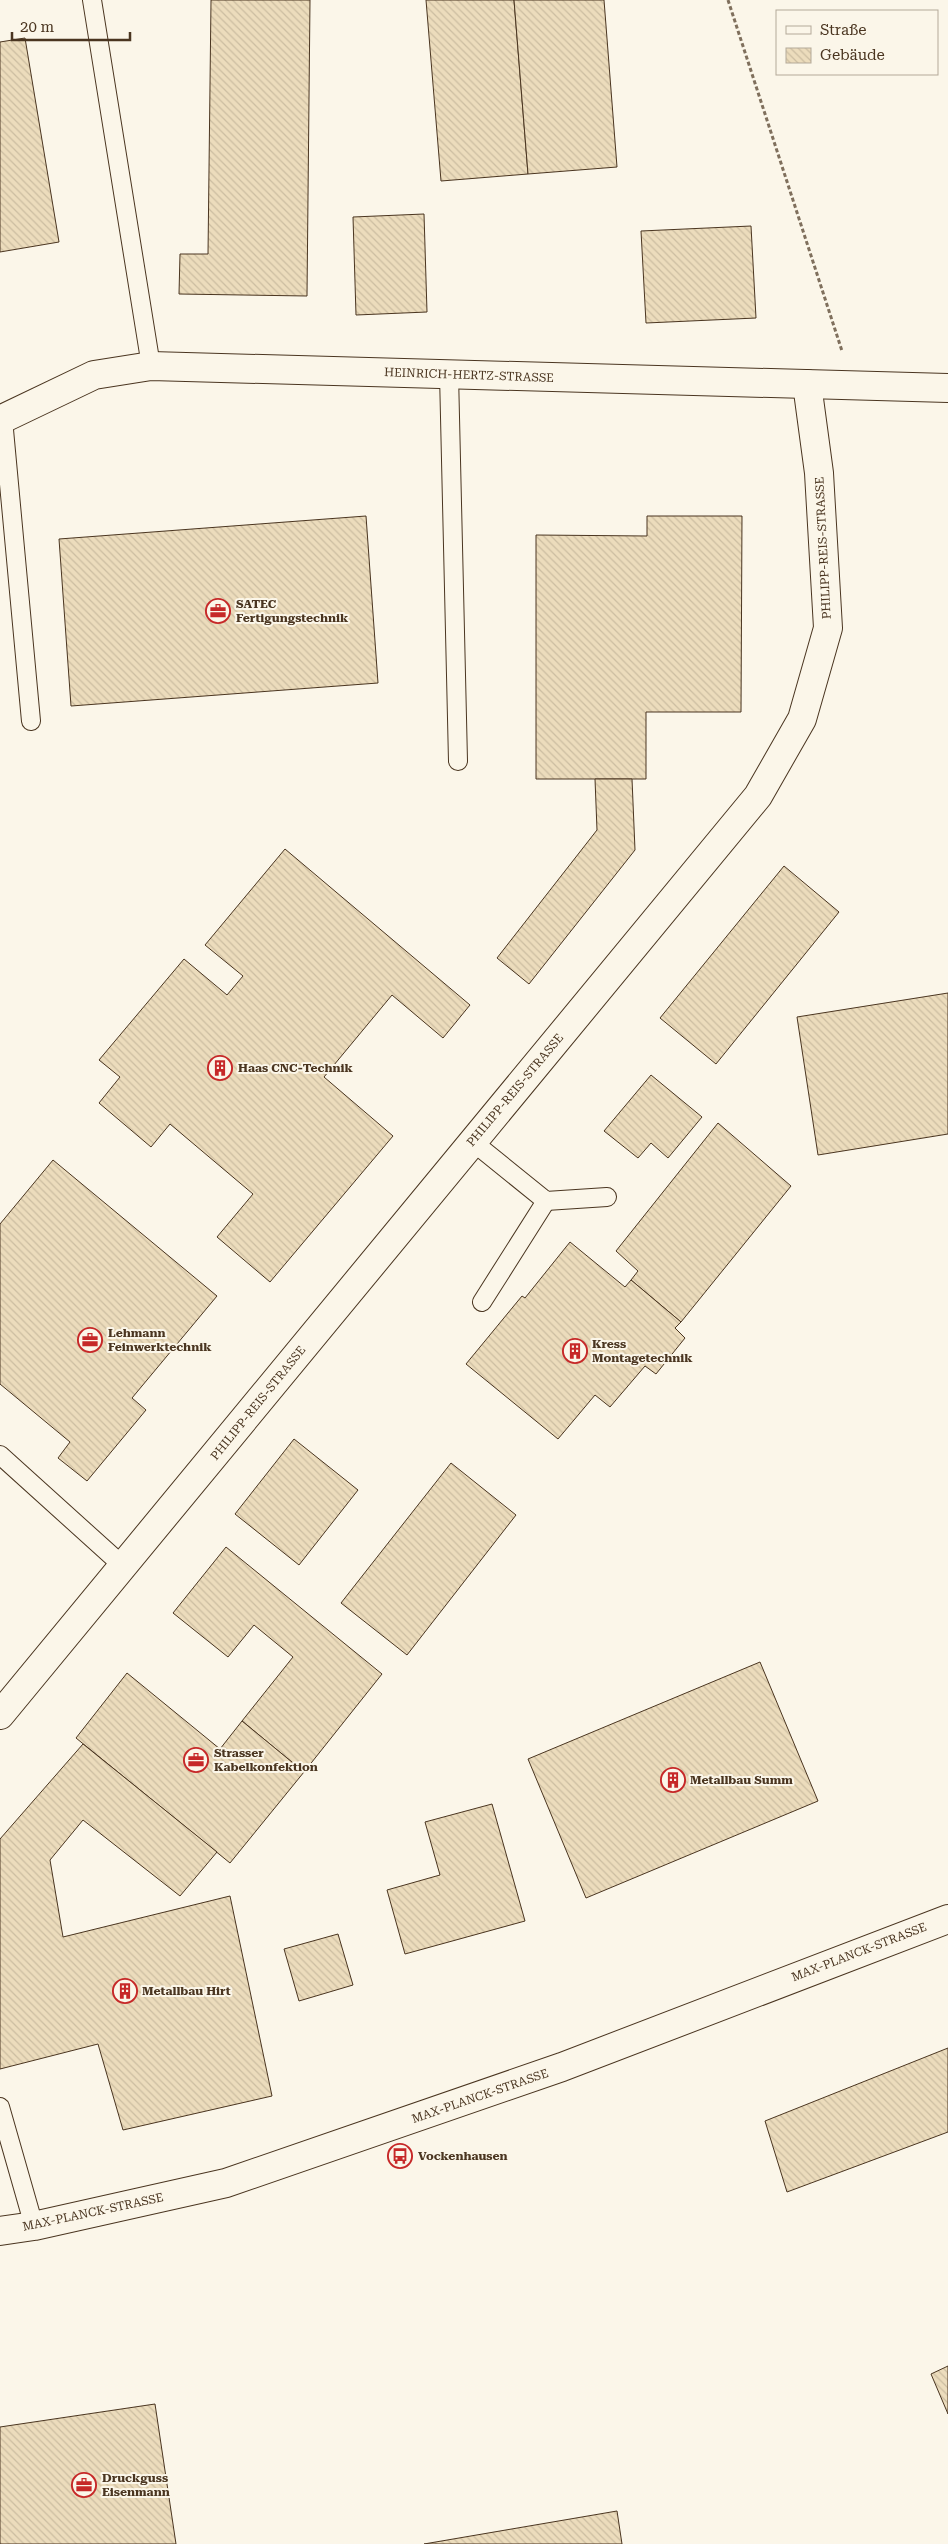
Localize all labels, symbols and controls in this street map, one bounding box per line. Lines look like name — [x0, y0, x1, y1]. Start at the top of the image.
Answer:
scale bar — [12, 10, 130, 42]
legend — [776, 10, 938, 75]
text: 20 m — [20, 18, 55, 36]
text: Straße — [820, 21, 867, 39]
text: Gebäude — [820, 46, 885, 64]
street label: HEINRICH-HERTZ-STRASSE — [384, 365, 554, 385]
street label: PHILIPP-REIS-STRASSE — [812, 476, 834, 620]
place label: SATEC Fertigungstechnik — [236, 597, 349, 625]
office icon: SATEC Fertigungstechnik — [205, 598, 231, 624]
street label: PHILIPP-REIS-STRASSE — [464, 1031, 566, 1149]
building icon: Haas CNC-Technik — [207, 1055, 233, 1081]
place label: Haas CNC-Technik — [238, 1061, 353, 1075]
place label: Lehmann Feinwerktechnik — [108, 1326, 212, 1354]
office icon: Lehmann Feinwerktechnik — [77, 1327, 103, 1353]
place label: Kress Montagetechnik — [592, 1337, 693, 1365]
building icon: Kress Montagetechnik — [562, 1338, 588, 1364]
street label: PHILIPP-REIS-STRASSE — [208, 1343, 308, 1463]
place label: Strasser Kabelkonfektion — [214, 1746, 318, 1774]
office icon: Strasser Kabelkonfektion — [183, 1747, 209, 1773]
building icon: Metallbau Summ — [660, 1767, 686, 1793]
place label: Metallbau Summ — [690, 1773, 793, 1787]
street label: MAX-PLANCK-STRASSE — [789, 1920, 929, 1984]
building icon: Metallbau Hirt — [112, 1978, 138, 2004]
place label: Metallbau Hirt — [142, 1984, 231, 1998]
street label: MAX-PLANCK-STRASSE — [410, 2066, 550, 2126]
bus stop icon: Vockenhausen — [387, 2143, 413, 2169]
place label: Vockenhausen — [418, 2149, 508, 2163]
street label: MAX-PLANCK-STRASSE — [21, 2190, 165, 2234]
place label: Druckguss Eisenmann — [102, 2471, 170, 2499]
office icon: Druckguss Eisenmann — [71, 2472, 97, 2498]

